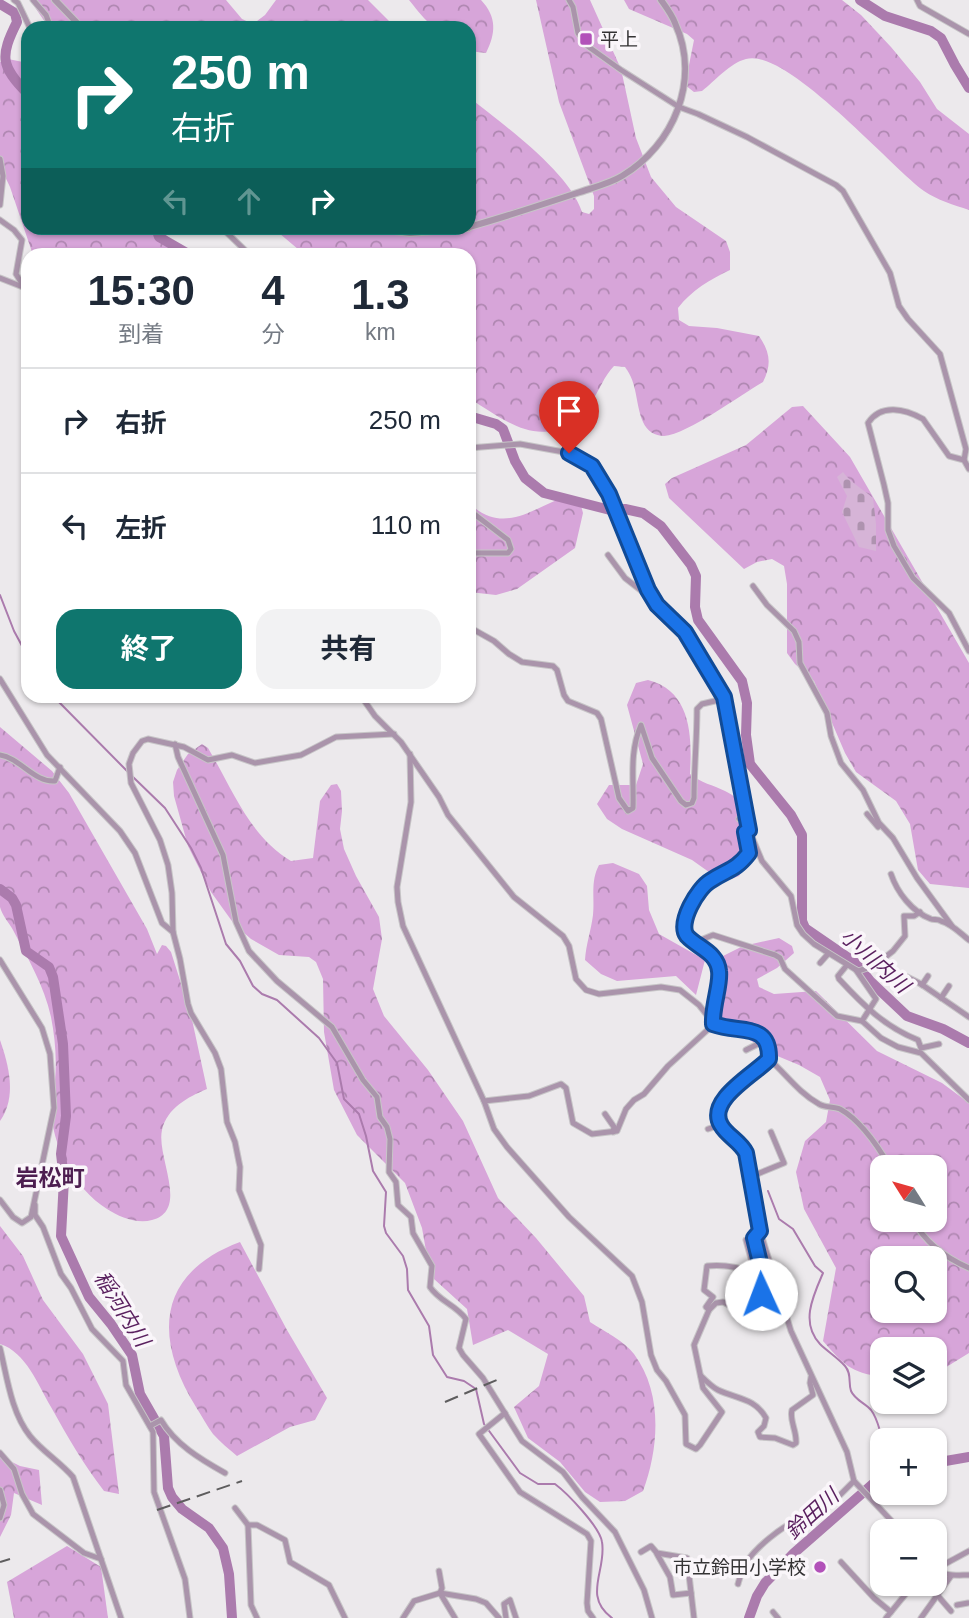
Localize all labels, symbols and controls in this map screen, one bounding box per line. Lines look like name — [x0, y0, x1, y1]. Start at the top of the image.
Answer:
place label: 平上 — [600, 29, 638, 50]
marker: 平上 — [578, 31, 594, 47]
text: 250 m — [171, 45, 310, 99]
icon: right — [56, 49, 147, 140]
text: 右折 — [171, 110, 235, 146]
icon: left — [157, 182, 195, 220]
icon: ahead — [230, 182, 268, 220]
icon: right — [303, 182, 341, 220]
text: 15:30 — [87, 267, 195, 314]
text: 4 — [261, 267, 285, 314]
text: 1.3 — [351, 271, 410, 318]
text: km — [365, 319, 396, 345]
text: 到着 — [118, 321, 164, 347]
text: 分 — [262, 321, 285, 347]
pin — [539, 381, 599, 453]
icon: arrive — [550, 392, 588, 430]
icon: right — [56, 402, 94, 440]
text: 250 m — [369, 405, 441, 435]
text: 右折 — [115, 408, 167, 438]
icon: left — [56, 507, 94, 545]
text: 110 m — [371, 510, 441, 540]
text: 左折 — [115, 513, 167, 543]
button: 終了 — [56, 609, 242, 689]
button: 共有 — [256, 609, 441, 689]
water label: 小川内川 — [836, 924, 916, 999]
north arrow — [870, 1155, 947, 1232]
map controls — [870, 1155, 947, 1596]
district label: 岩松町 — [16, 1165, 85, 1191]
button: search — [870, 1246, 947, 1323]
position arrow — [724, 1257, 798, 1331]
water label: 稲河内川 — [90, 1267, 155, 1352]
button: layers — [870, 1337, 947, 1414]
button: + — [870, 1428, 947, 1505]
water label: 鈴田川 — [781, 1483, 844, 1543]
button: − — [870, 1519, 947, 1596]
place label: 市立鈴田小学校 — [673, 1557, 806, 1578]
marker: 市立鈴田小学校 — [812, 1559, 828, 1575]

